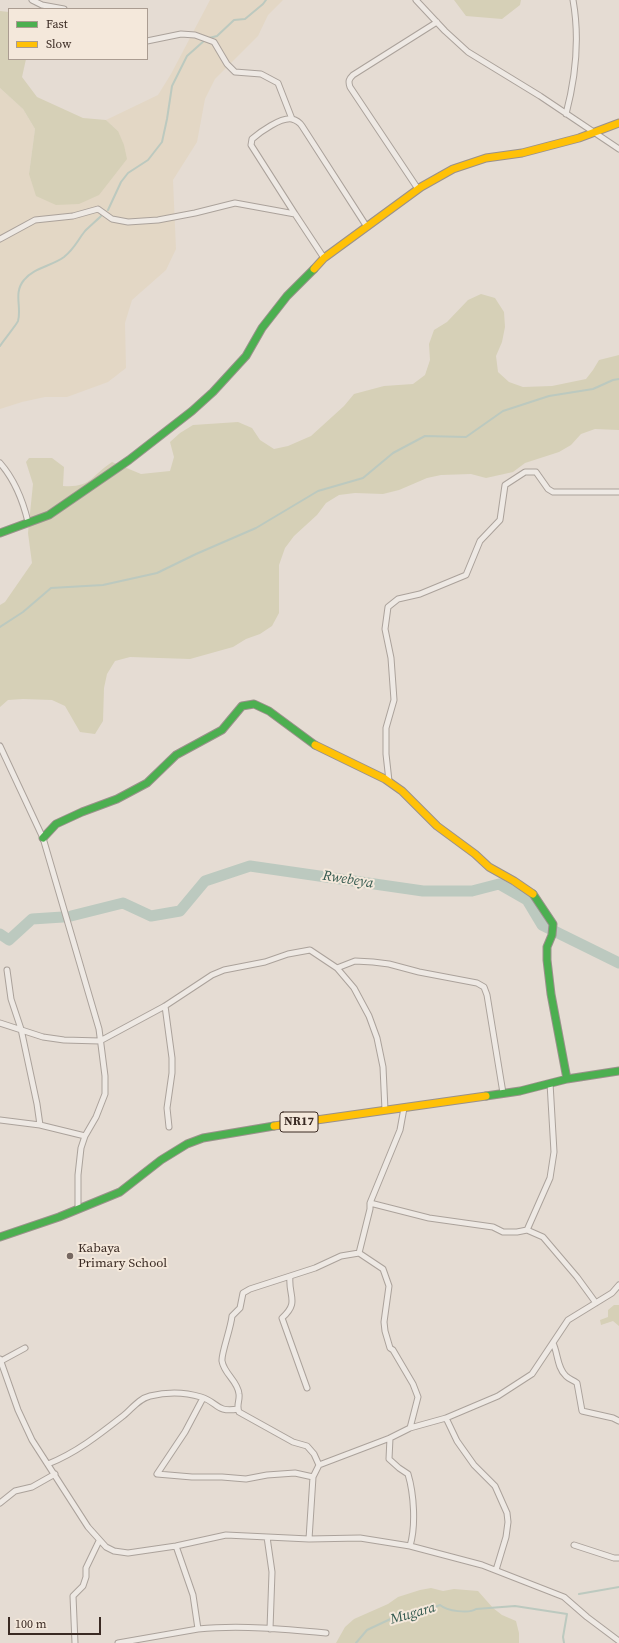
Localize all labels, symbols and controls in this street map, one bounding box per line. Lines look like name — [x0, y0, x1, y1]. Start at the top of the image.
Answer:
legend — [8, 8, 148, 60]
text: Fast — [46, 16, 68, 32]
text: Slow — [46, 36, 71, 52]
water label: Rwebeya — [321, 868, 375, 892]
road number: NR17 — [280, 1112, 318, 1132]
place label: Kabaya Primary School — [78, 1241, 167, 1272]
marker: Kabaya Primary School — [65, 1251, 75, 1261]
water label: Mugara — [388, 1600, 438, 1628]
scale bar — [10, 1609, 103, 1635]
text: 100 m — [15, 1616, 47, 1632]

